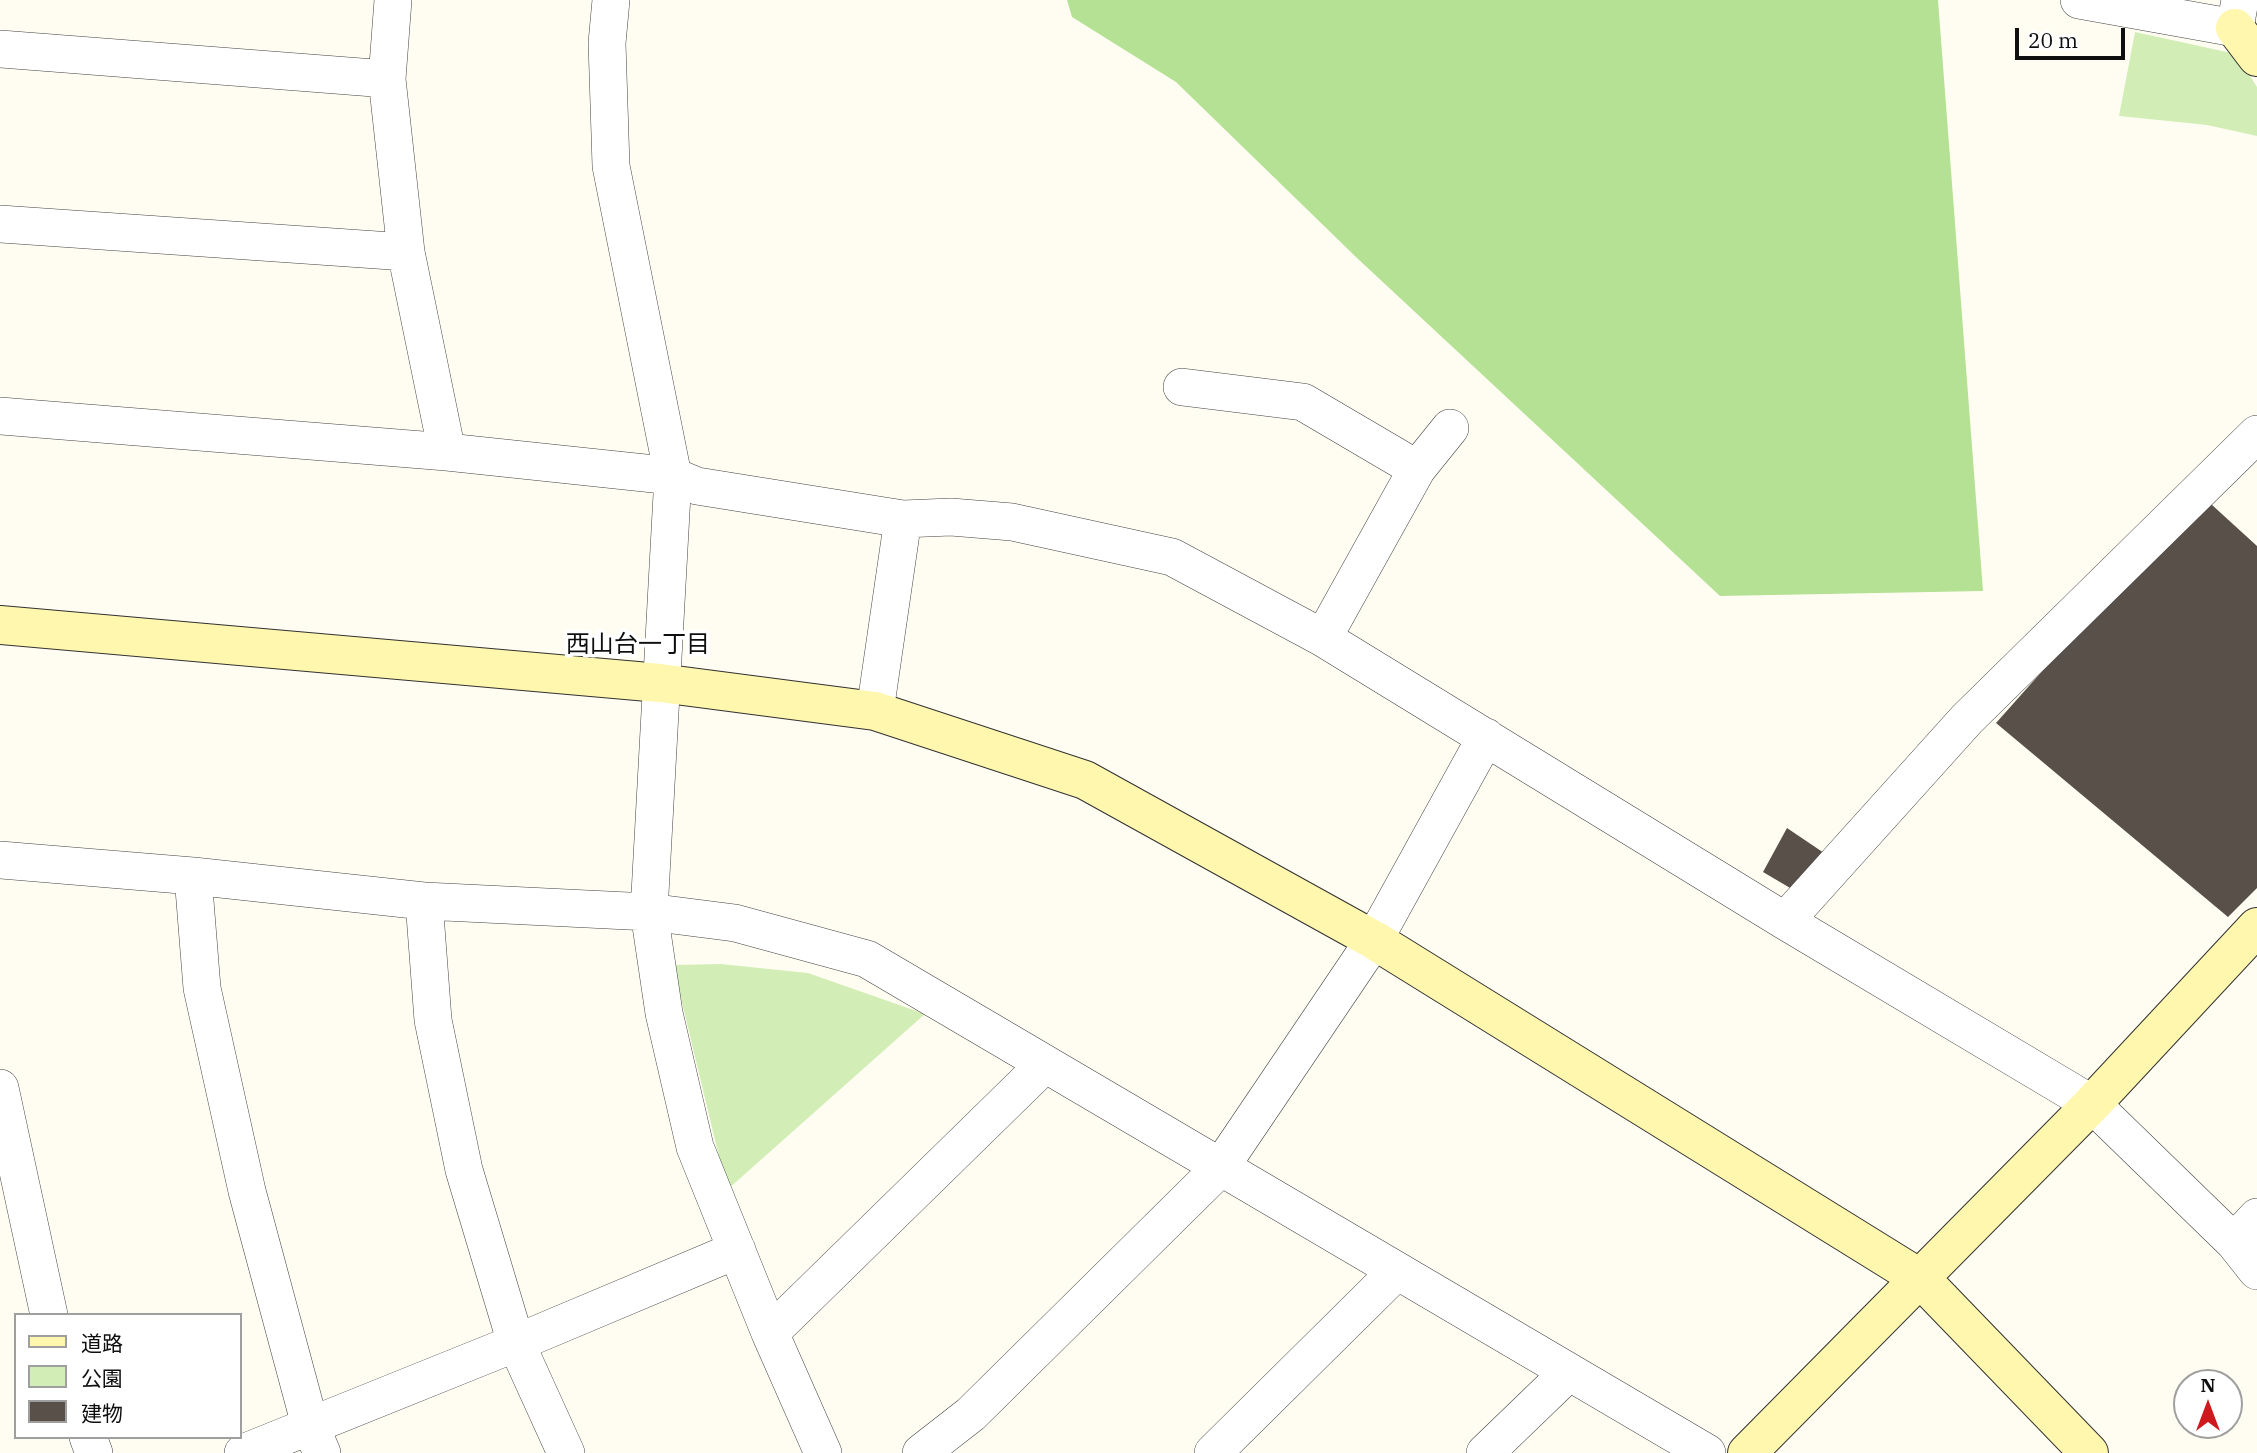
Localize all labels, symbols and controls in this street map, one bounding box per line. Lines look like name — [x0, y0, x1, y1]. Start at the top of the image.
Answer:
scale bar — [2019, 14, 2129, 58]
text: 20 m — [2028, 26, 2078, 54]
district label: 西山台一丁目 — [566, 631, 710, 659]
legend — [14, 1313, 242, 1439]
text: 道路 — [81, 1329, 123, 1357]
text: 公園 — [81, 1364, 123, 1392]
north arrow — [2173, 1369, 2243, 1439]
text: N — [2200, 1373, 2216, 1397]
text: 建物 — [81, 1399, 123, 1427]

